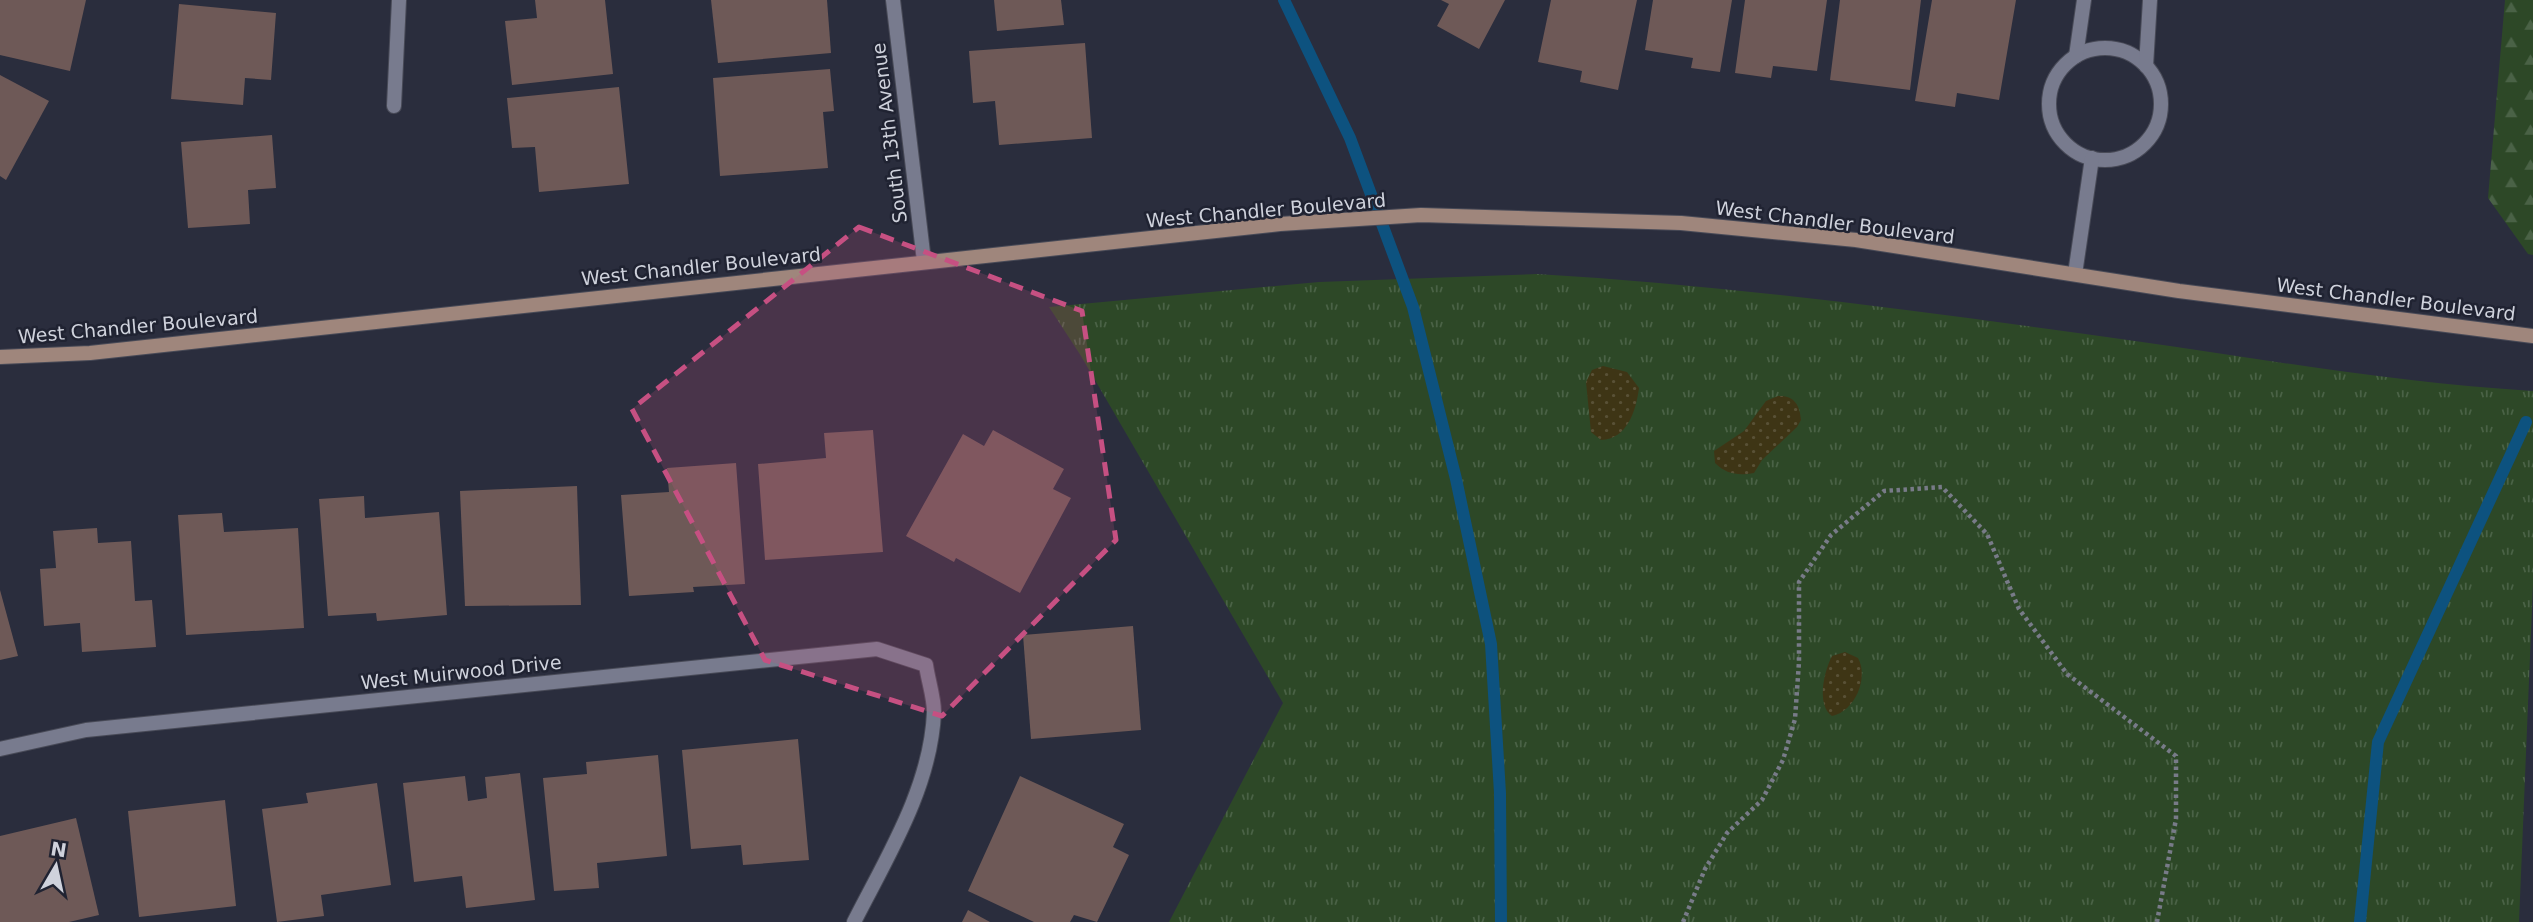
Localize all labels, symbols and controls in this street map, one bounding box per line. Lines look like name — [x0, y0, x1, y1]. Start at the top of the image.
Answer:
street label: South 13th Avenue — [867, 42, 911, 224]
street label: West Chandler Boulevard — [1145, 189, 1387, 231]
street label: West Chandler Boulevard — [1714, 196, 1956, 248]
street label: West Chandler Boulevard — [580, 242, 822, 290]
street label: West Chandler Boulevard — [2275, 273, 2517, 325]
street label: West Chandler Boulevard — [17, 305, 259, 347]
street label: West Muirwood Drive — [359, 651, 563, 693]
north arrow — [21, 831, 91, 901]
text: N — [49, 837, 68, 861]

